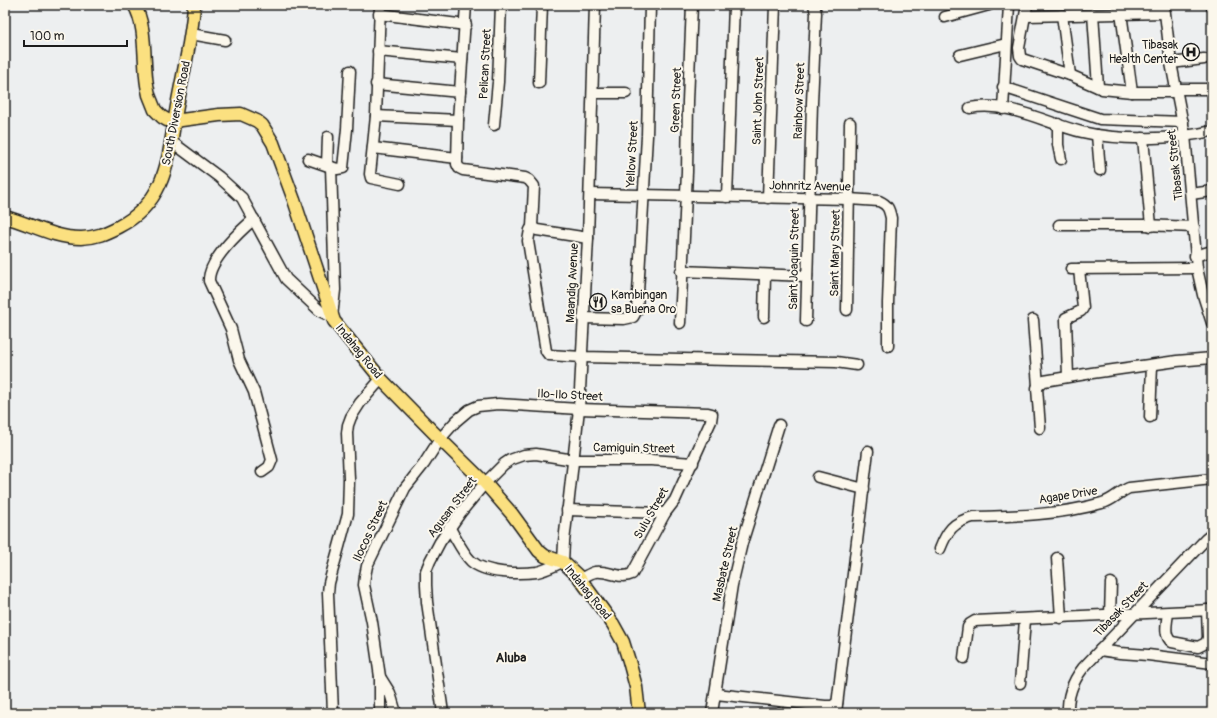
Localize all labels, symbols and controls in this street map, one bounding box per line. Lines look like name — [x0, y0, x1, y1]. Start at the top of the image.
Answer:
scale bar — [24, 22, 127, 48]
street label: Pelican Street — [476, 28, 495, 100]
text: 100 m — [30, 29, 65, 44]
place label: Tibasak Health Center — [1109, 38, 1179, 67]
hospital icon: Tibasak Health Center — [1181, 42, 1201, 62]
street label: Saint John Street — [749, 56, 768, 145]
street label: South Diversion Road — [159, 59, 194, 167]
street label: Rainbow Street — [791, 62, 808, 140]
street label: Green Street — [668, 67, 685, 133]
street label: Yellow Street — [623, 120, 642, 189]
street label: Tibasak Street — [1164, 129, 1187, 201]
street label: Johnritz Avenue — [769, 178, 851, 195]
street label: Saint Joaquin Street — [786, 208, 803, 310]
street label: Saint Mary Street — [827, 209, 844, 297]
street label: Maandig Avenue — [563, 243, 582, 323]
place label: Kambingan sa Buena Oro — [611, 288, 677, 317]
restaurant icon: Kambingan sa Buena Oro — [588, 292, 608, 312]
street label: Indahag Road — [332, 321, 385, 382]
street label: Ilo-Ilo Street — [537, 386, 603, 405]
street label: Camiguin Street — [593, 440, 675, 457]
street label: Agusan Street — [425, 474, 480, 541]
street label: Agape Drive — [1038, 483, 1099, 508]
street label: Sulu Street — [631, 485, 672, 542]
street label: Ilocos Street — [350, 498, 391, 564]
street label: Masbate Street — [710, 525, 741, 603]
street label: Indahag Road — [561, 562, 614, 623]
street label: Tibasak Street — [1091, 578, 1152, 640]
district label: Aluba — [496, 650, 526, 666]

